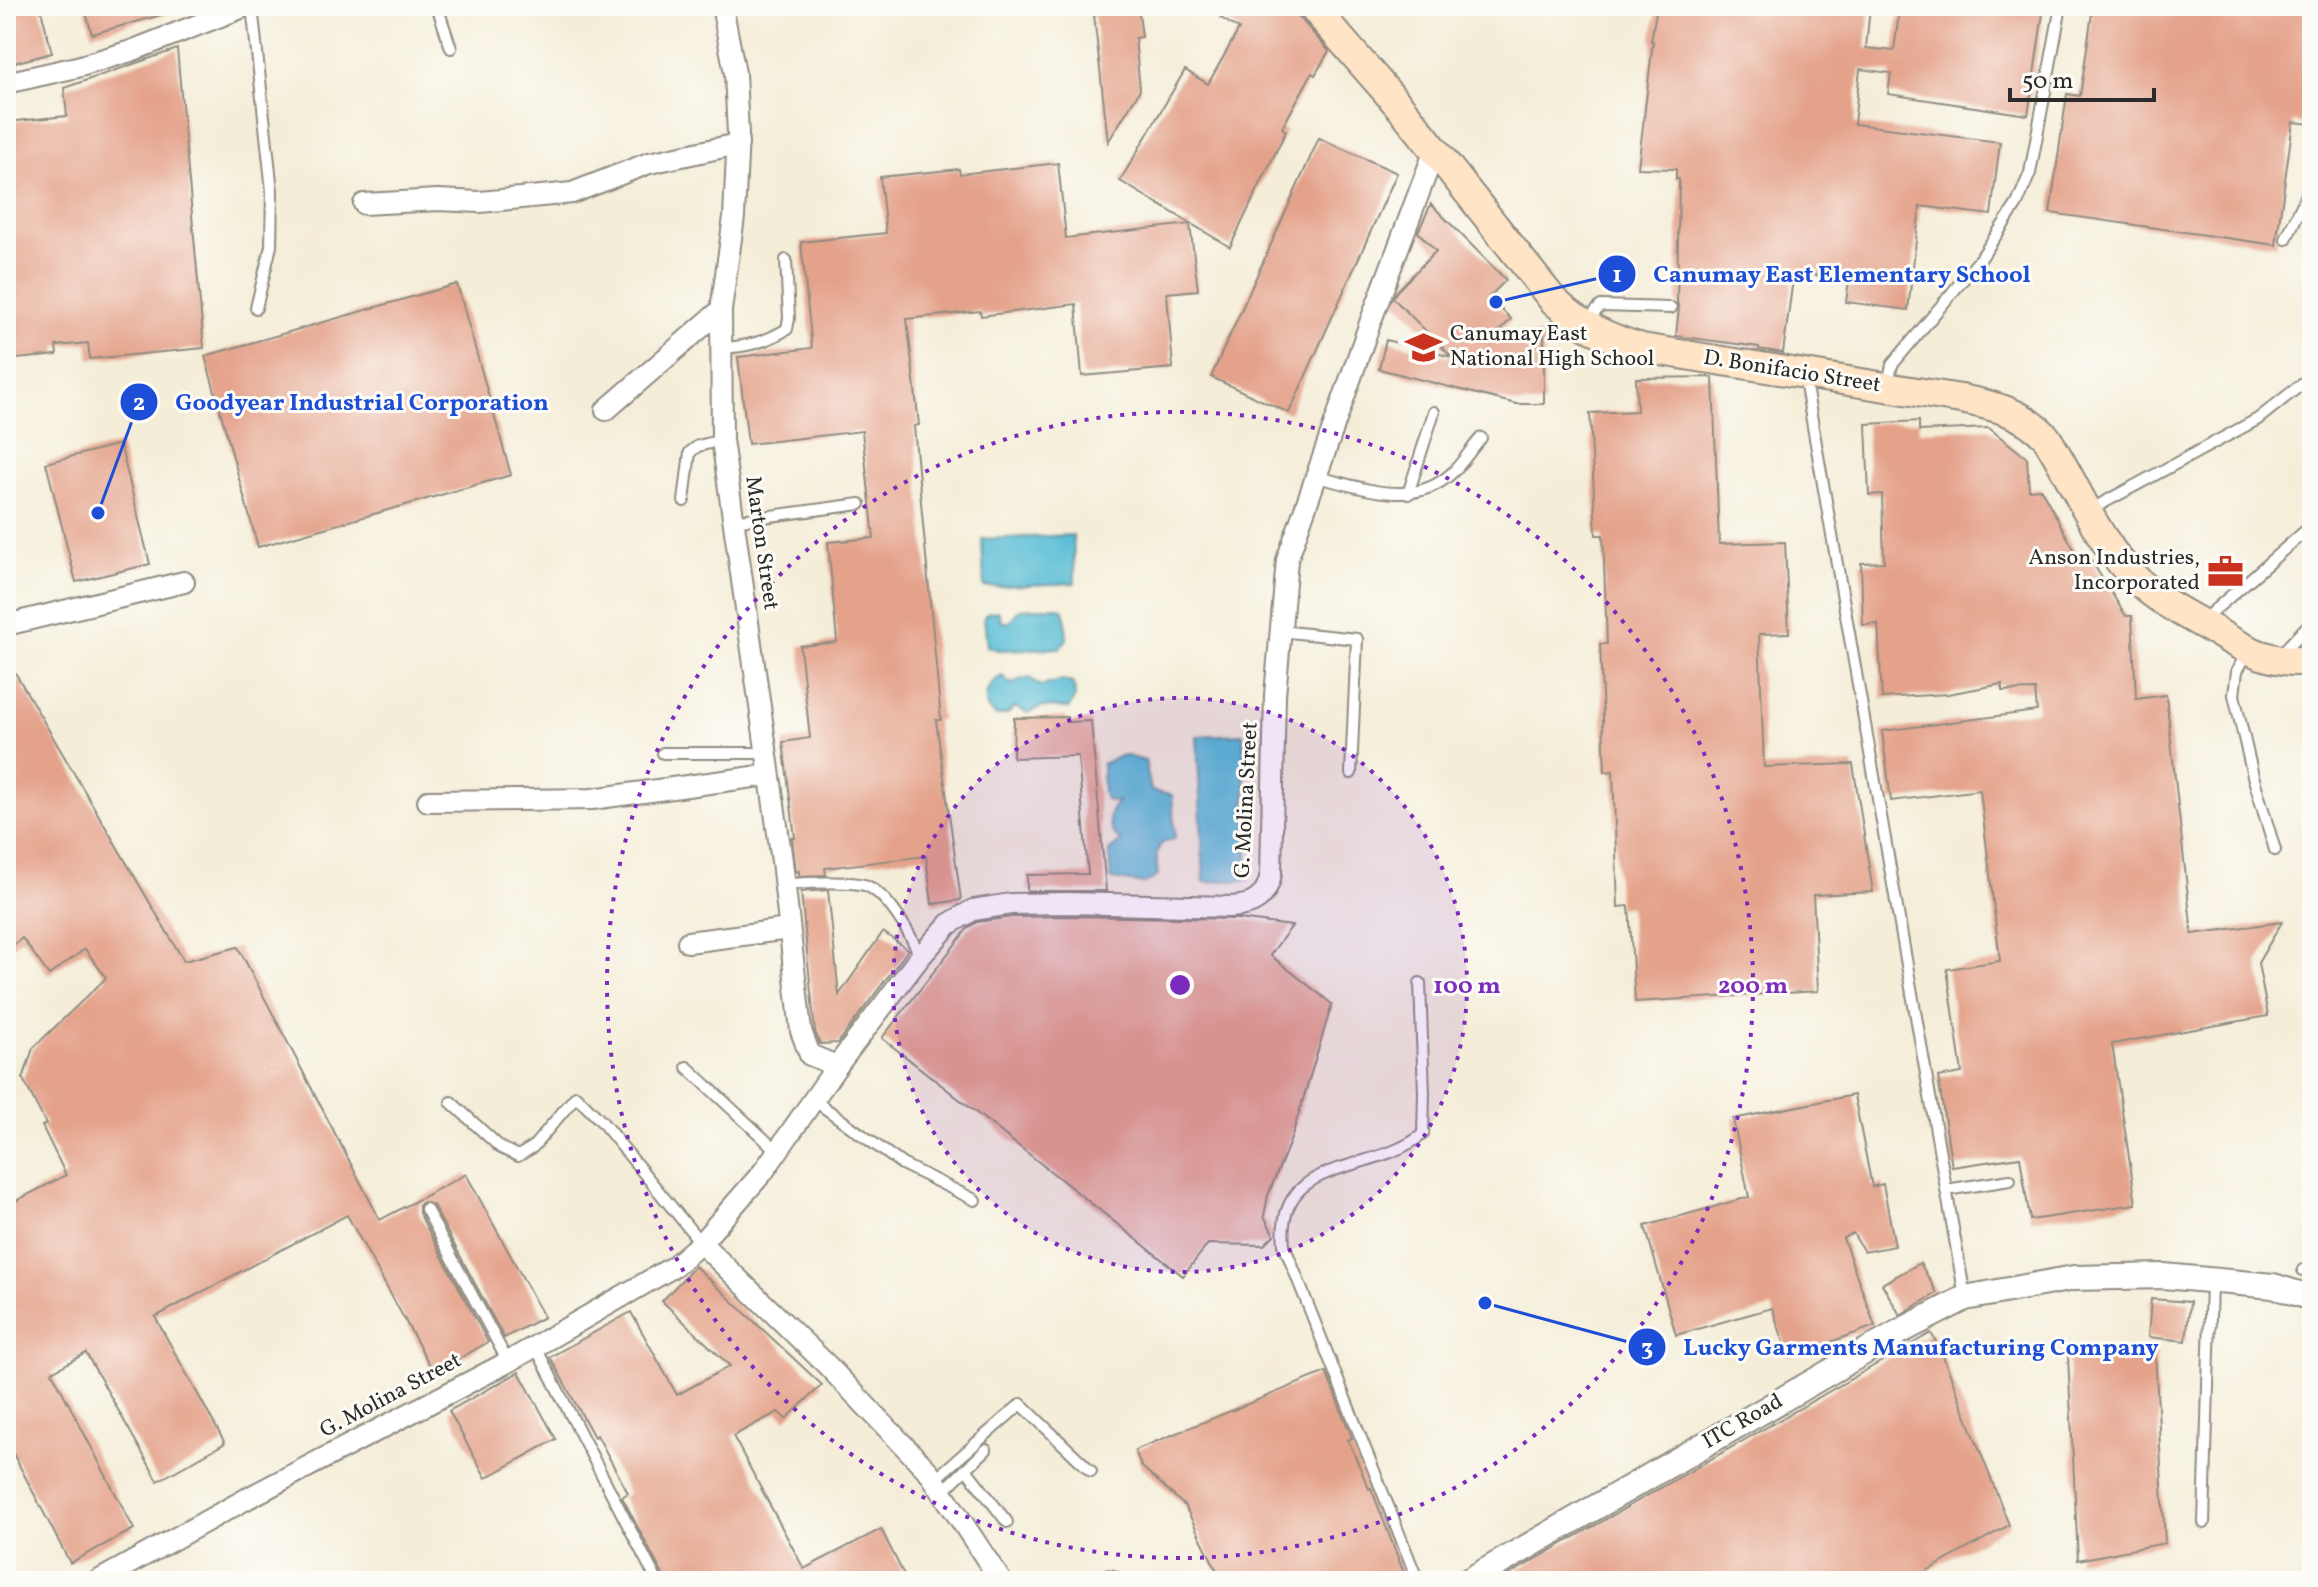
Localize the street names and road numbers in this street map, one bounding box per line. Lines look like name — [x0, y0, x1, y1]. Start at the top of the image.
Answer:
street label: D. Bonifacio Street — [1701, 343, 1883, 401]
street label: Marton Street — [736, 474, 786, 612]
street label: G. Molina Street — [1227, 721, 1267, 879]
street label: G. Molina Street — [315, 1345, 468, 1446]
street label: ITC Road — [1697, 1386, 1789, 1458]

